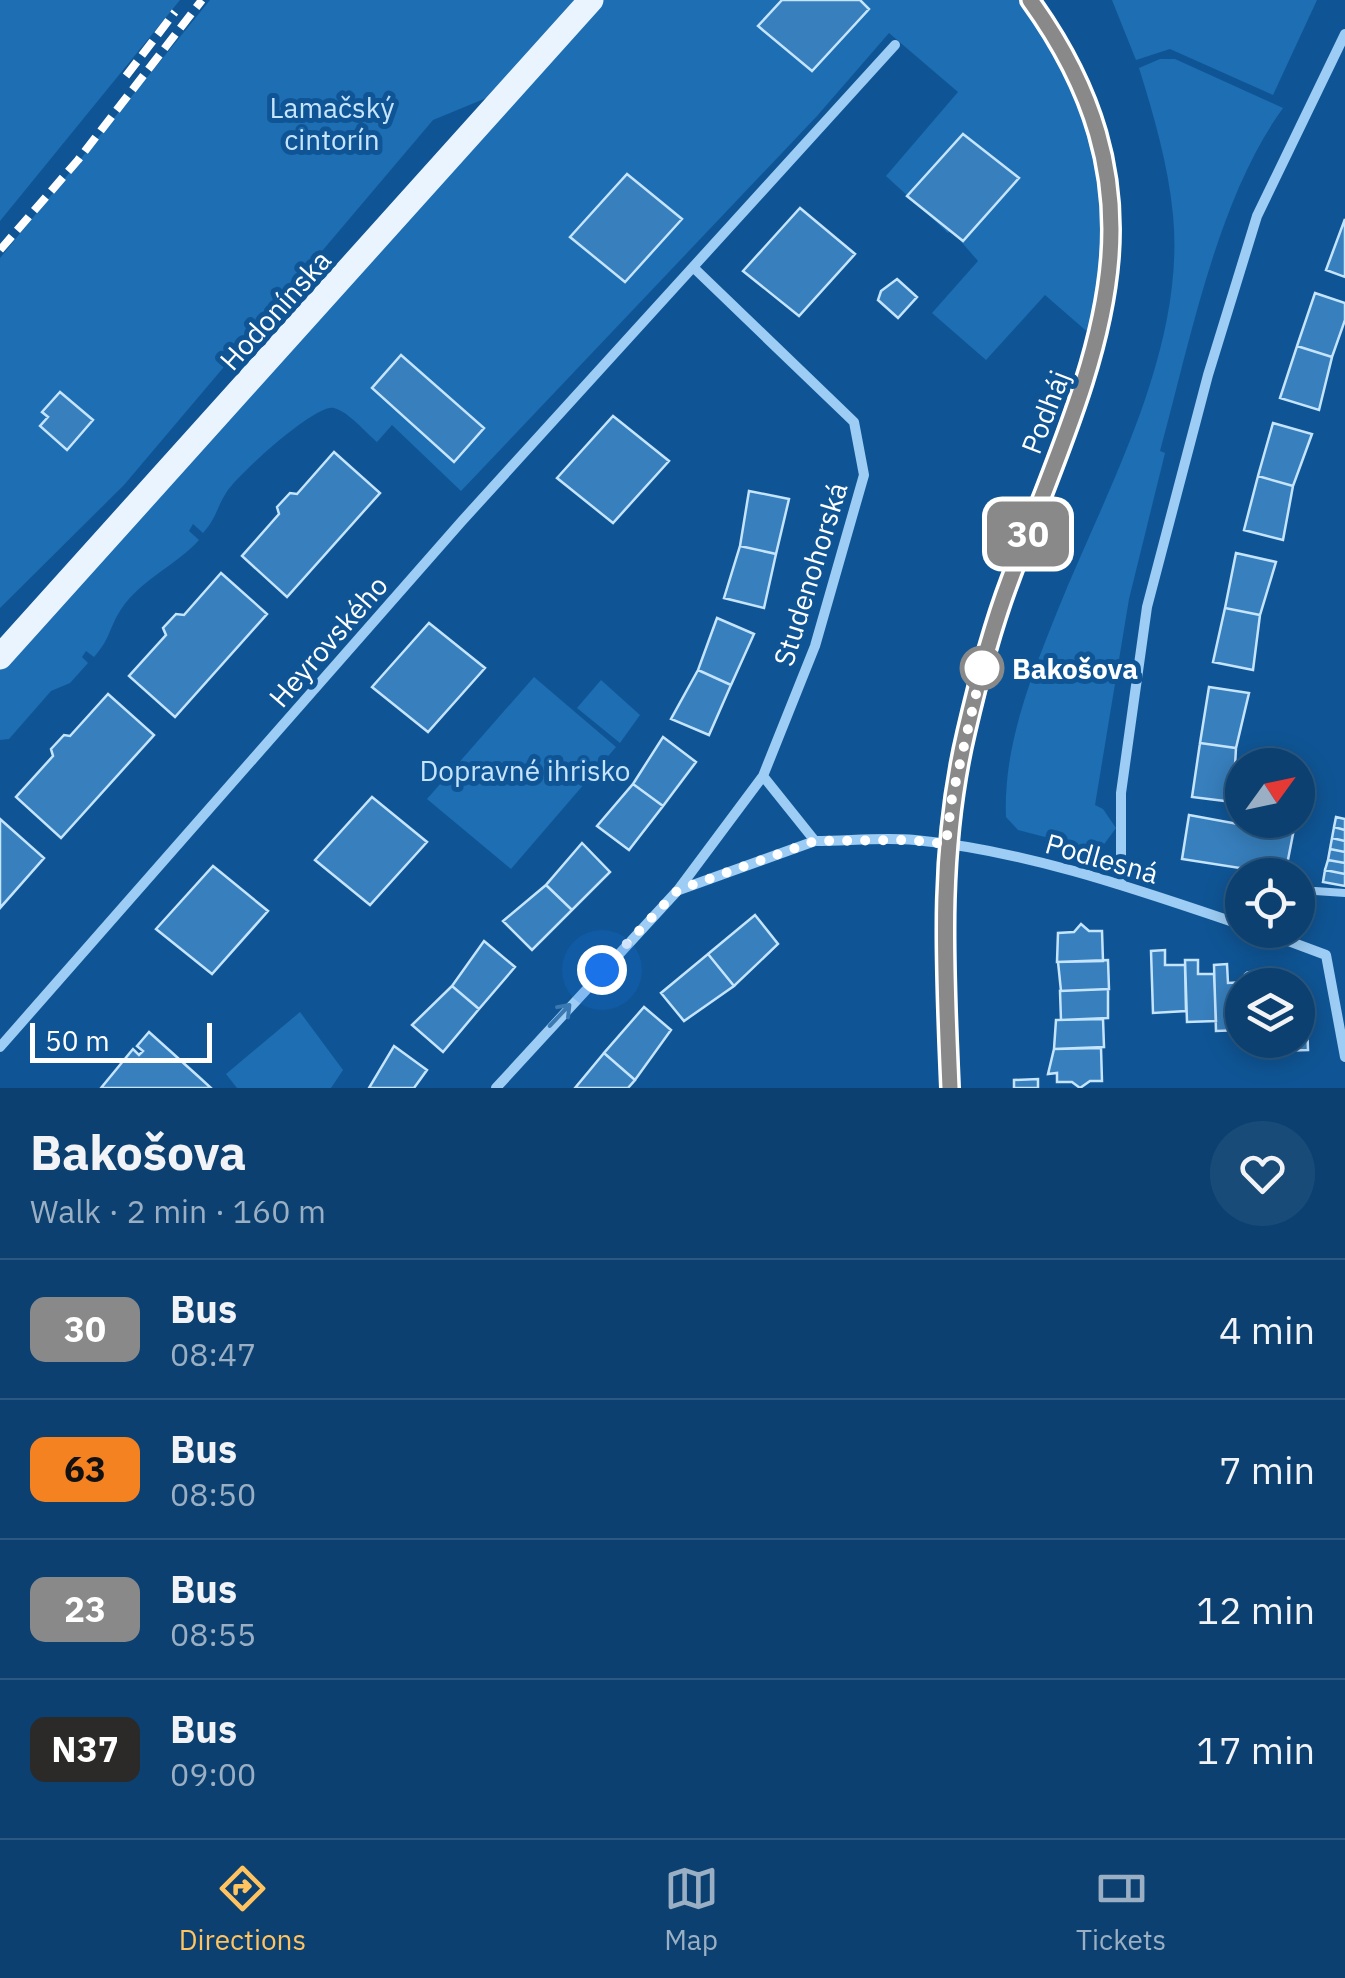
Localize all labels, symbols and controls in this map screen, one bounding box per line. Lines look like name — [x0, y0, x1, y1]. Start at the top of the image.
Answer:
park label: Lamačský cintorín — [270, 89, 394, 158]
street label: Hodonínska — [211, 242, 339, 378]
street label: Podháj — [1012, 365, 1078, 459]
street label: Studenohorská — [764, 478, 856, 670]
line badge: 30 — [983, 502, 1073, 566]
text: 30 — [1007, 511, 1049, 557]
street label: Heyrovského — [260, 567, 396, 715]
marker: Bakošova — [961, 647, 1003, 689]
place label: Bakošova — [1012, 650, 1138, 687]
north arrow — [1225, 748, 1315, 838]
map controls — [1225, 748, 1315, 1058]
park label: Dopravné ihrisko — [419, 752, 631, 789]
street label: Podlesná — [1041, 824, 1163, 892]
button: locate — [1225, 858, 1315, 948]
your location — [577, 945, 627, 995]
button: layers — [1225, 968, 1315, 1058]
one-way arrow — [548, 1003, 571, 1028]
scale bar — [30, 1018, 212, 1062]
text: 50 m — [45, 1022, 110, 1059]
text: Bakošova — [30, 1121, 246, 1183]
button: heart — [1210, 1121, 1315, 1226]
text: Walk · 2 min · 160 m — [30, 1190, 326, 1232]
text: Bus — [170, 1284, 237, 1333]
text: 4 min — [1219, 1305, 1315, 1354]
text: 30 — [64, 1306, 106, 1352]
text: 08:47 — [170, 1333, 256, 1375]
text: Bus — [170, 1424, 237, 1473]
text: 7 min — [1219, 1445, 1315, 1494]
text: 63 — [64, 1446, 106, 1492]
text: 08:50 — [170, 1473, 256, 1515]
text: Bus — [170, 1564, 237, 1613]
text: 12 min — [1196, 1585, 1315, 1634]
text: 23 — [64, 1586, 106, 1632]
text: 08:55 — [170, 1613, 256, 1655]
text: Bus — [170, 1704, 237, 1753]
text: 17 min — [1196, 1725, 1315, 1774]
text: N37 — [51, 1726, 119, 1772]
text: 09:00 — [170, 1753, 256, 1795]
tab: Directions — [179, 1861, 306, 1958]
tab: Map — [664, 1861, 719, 1958]
tab: Tickets — [1076, 1861, 1166, 1958]

